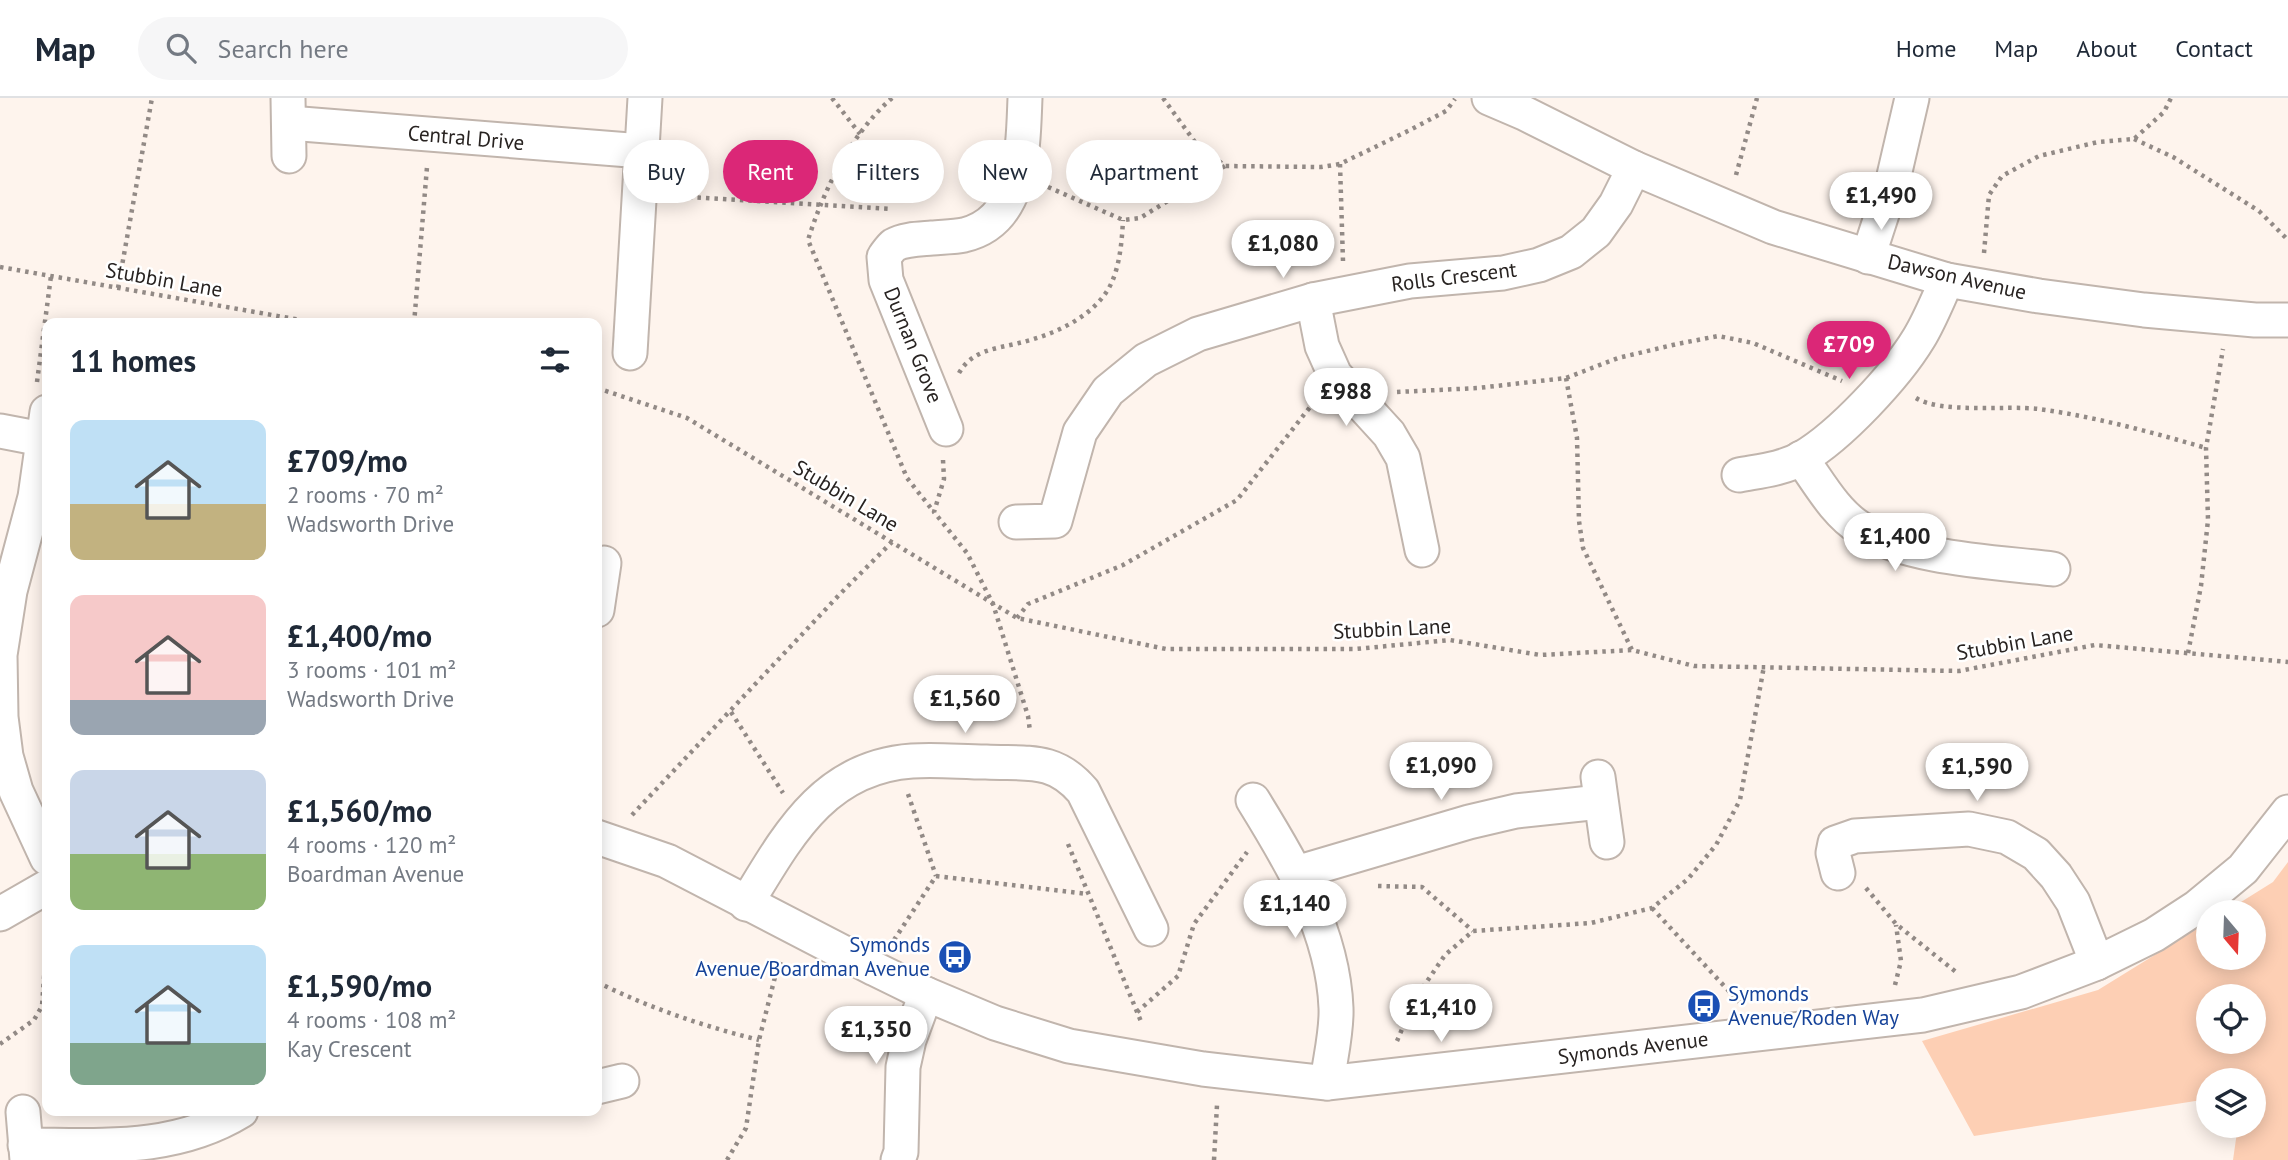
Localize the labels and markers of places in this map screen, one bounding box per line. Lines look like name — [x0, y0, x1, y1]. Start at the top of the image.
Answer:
pin: £1,490 — [1824, 172, 1938, 232]
pin: £1,080 — [1226, 220, 1340, 280]
pin: £709 — [1808, 322, 1890, 381]
pin: £988 — [1305, 368, 1387, 428]
pin: £1,400 — [1838, 514, 1952, 573]
pin: £1,560 — [908, 676, 1022, 735]
pin: £1,090 — [1384, 742, 1498, 802]
pin: £1,590 — [1920, 744, 2034, 803]
pin: £1,140 — [1238, 880, 1352, 940]
place label: Symonds Avenue/Boardman Avenue — [695, 931, 930, 982]
bus stop icon: Symonds Avenue/Boardman Avenue — [936, 938, 974, 976]
place label: Symonds Avenue/Roden Way — [1728, 980, 1899, 1031]
pin: £1,410 — [1384, 984, 1498, 1044]
bus stop icon: Symonds Avenue/Roden Way — [1685, 987, 1723, 1025]
pin: £1,350 — [819, 1006, 933, 1066]

